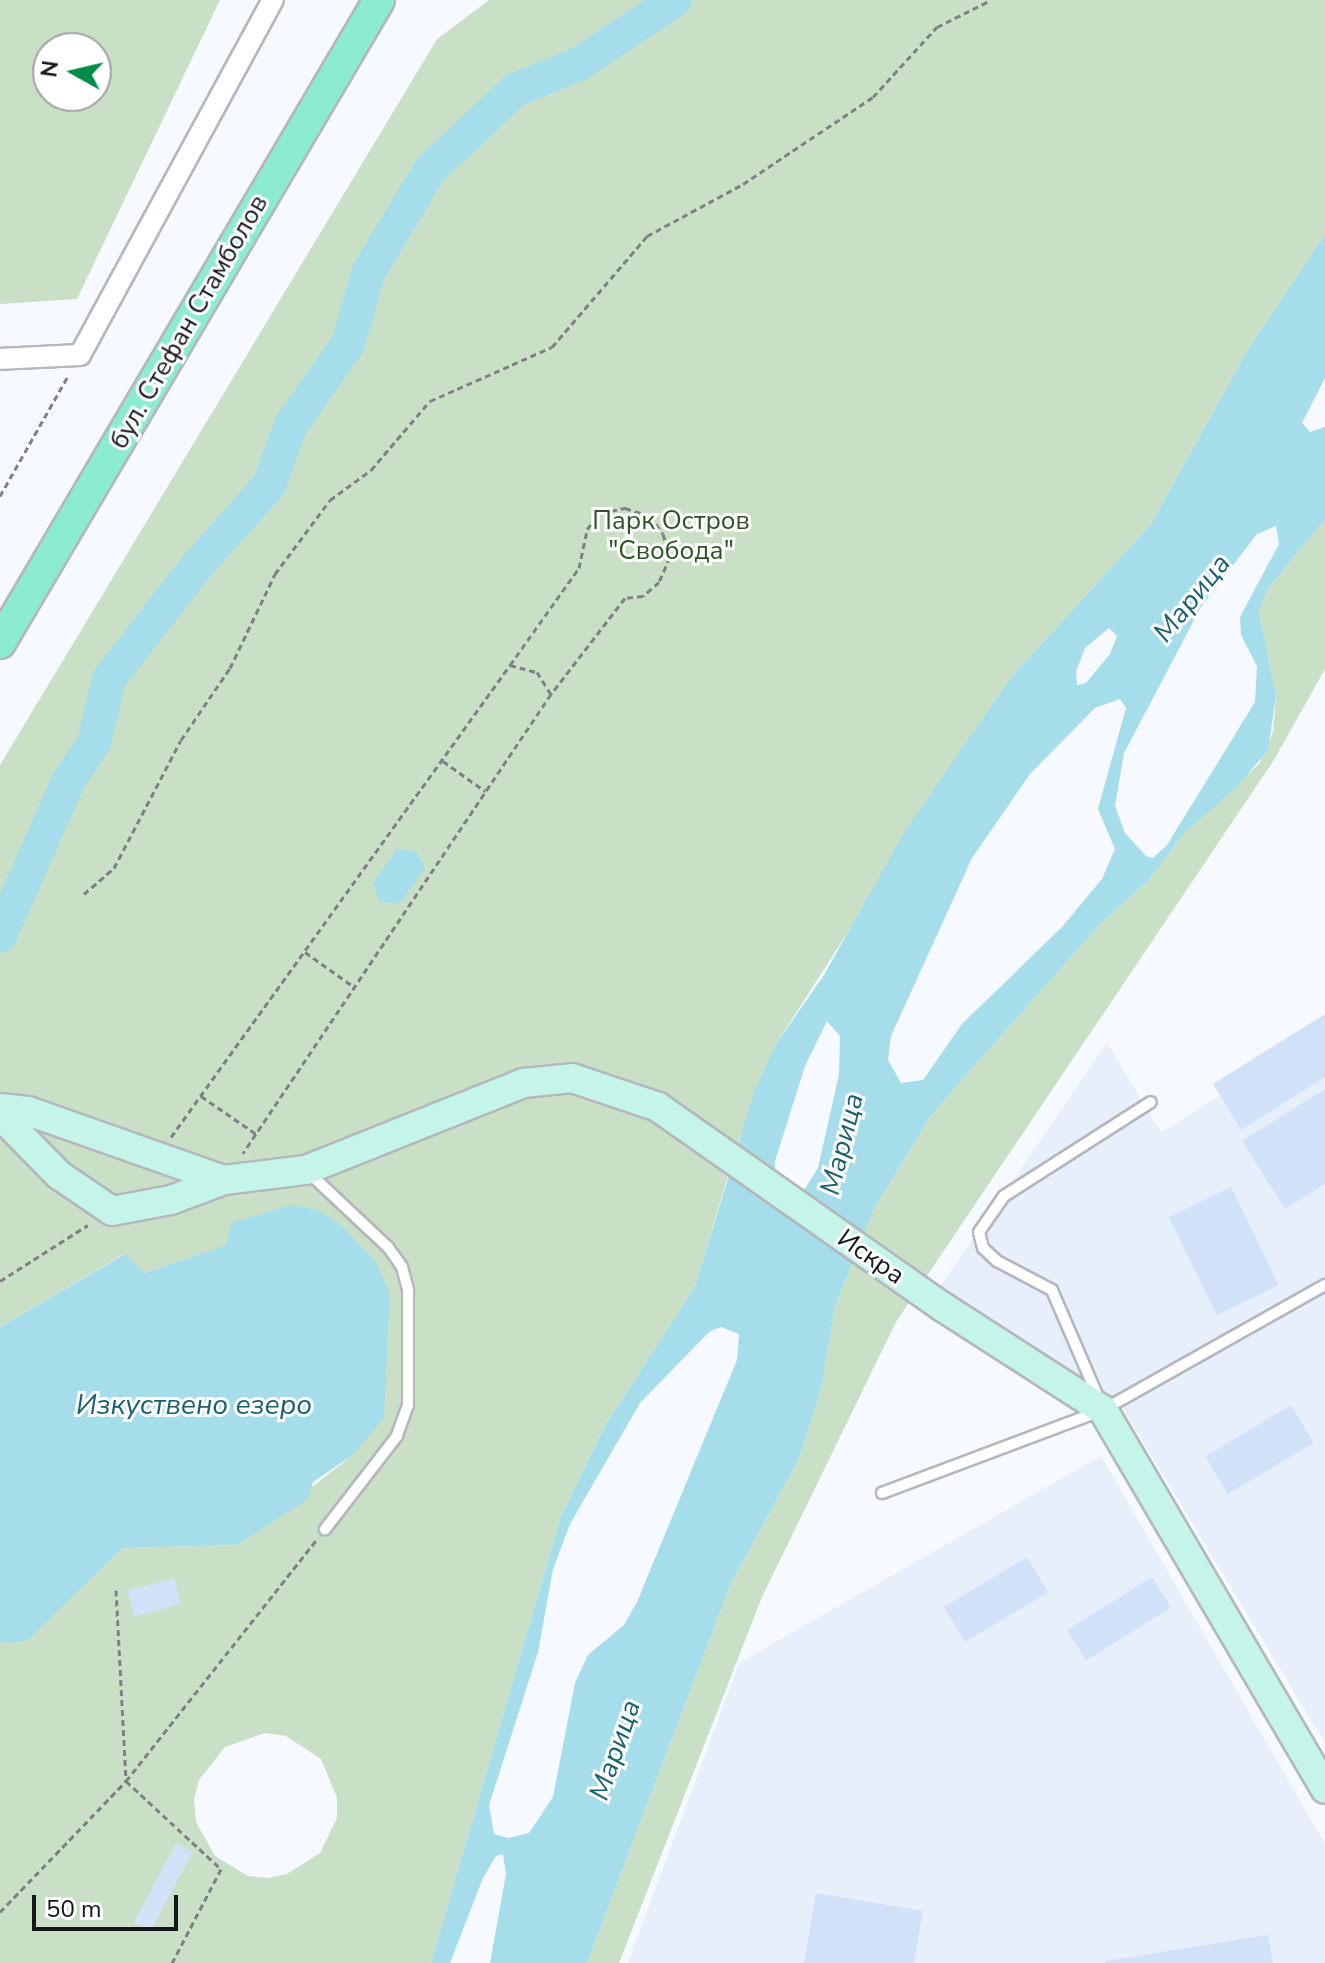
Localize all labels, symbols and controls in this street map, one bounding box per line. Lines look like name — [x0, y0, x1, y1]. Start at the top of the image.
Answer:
north arrow — [32, 32, 112, 112]
text: N — [34, 59, 66, 79]
street label: бул. Стефан Стамболов — [104, 190, 274, 454]
park label: Парк Остров "Свобода" — [592, 505, 750, 566]
water label: Марица — [1146, 547, 1238, 649]
water label: Марица — [813, 1090, 871, 1198]
street label: Искра — [831, 1223, 911, 1291]
water label: Изкуствено езеро — [76, 1388, 312, 1422]
water label: Марица — [582, 1695, 648, 1805]
scale bar — [36, 1879, 182, 1929]
text: 50 m — [46, 1893, 102, 1925]

